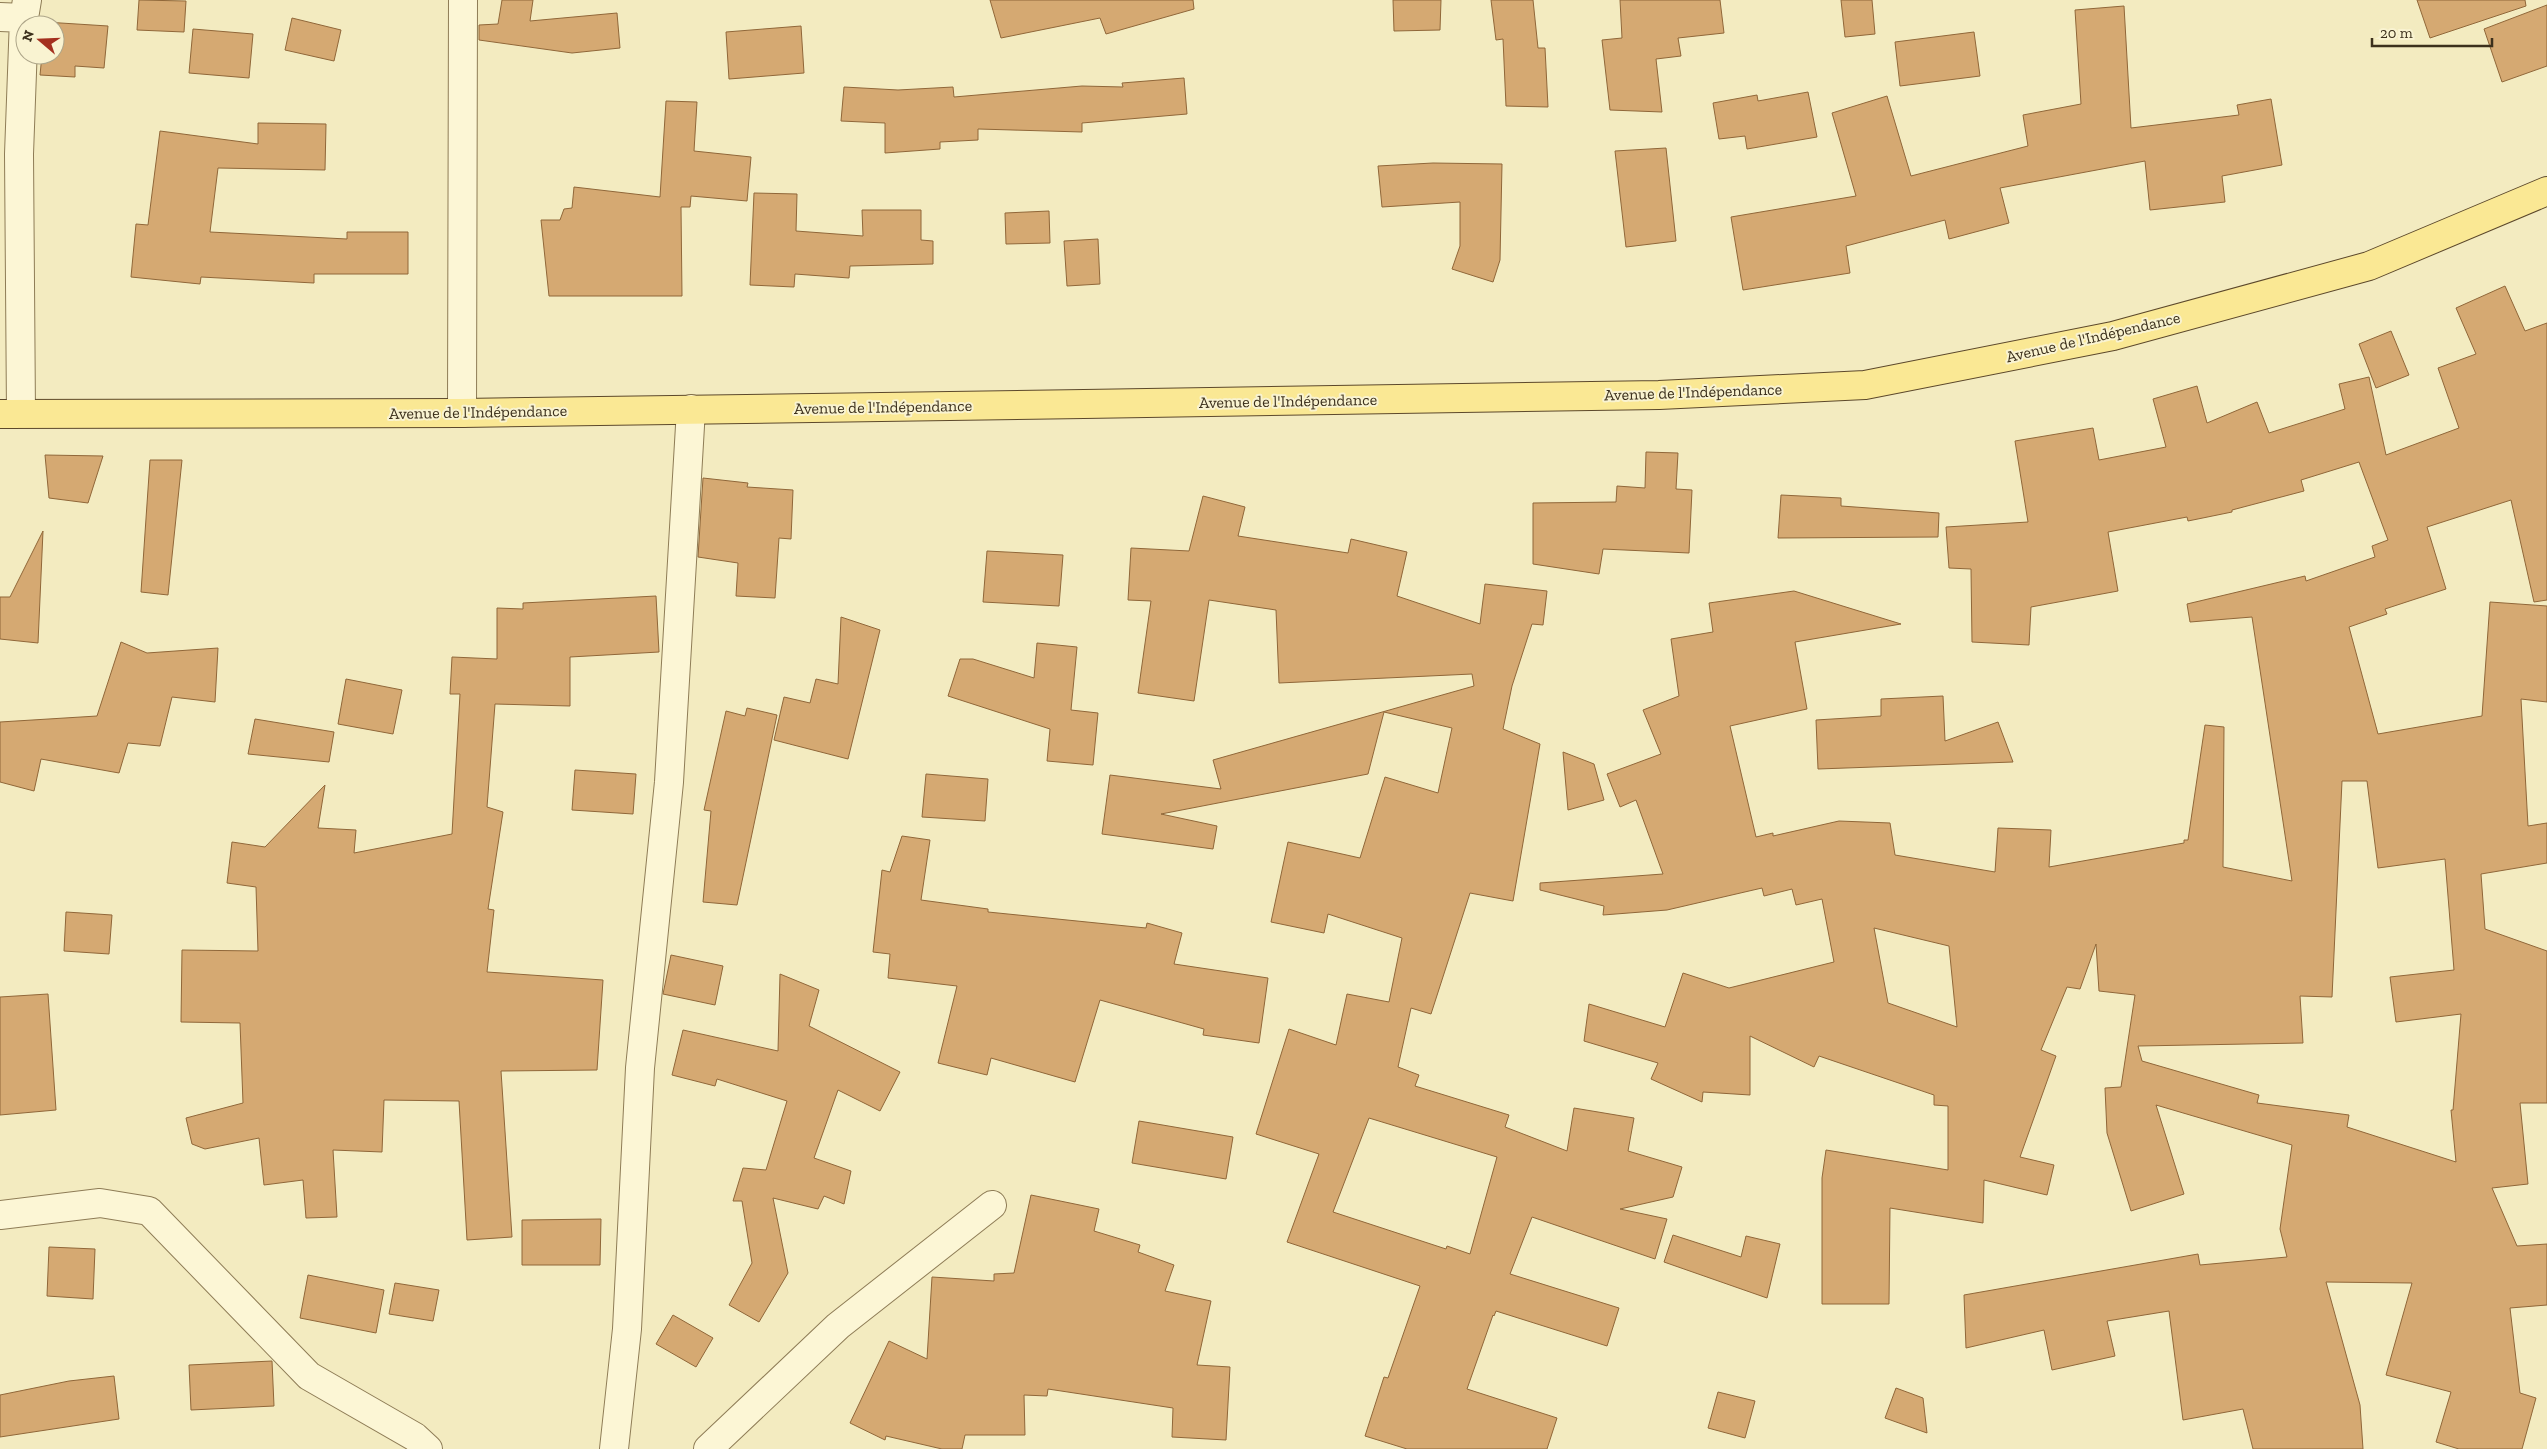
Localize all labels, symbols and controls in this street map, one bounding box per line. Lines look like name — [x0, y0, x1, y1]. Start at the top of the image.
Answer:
north arrow — [15, 15, 65, 65]
scale bar — [2372, 15, 2492, 47]
text: 20 m — [2380, 24, 2413, 42]
text: N — [18, 28, 38, 44]
street label: Avenue de l'Indépendance — [2004, 308, 2182, 366]
street label: Avenue de l'Indépendance — [1604, 379, 1782, 405]
street label: Avenue de l'Indépendance — [1199, 390, 1377, 412]
street label: Avenue de l'Indépendance — [794, 396, 972, 418]
street label: Avenue de l'Indépendance — [389, 401, 567, 423]

